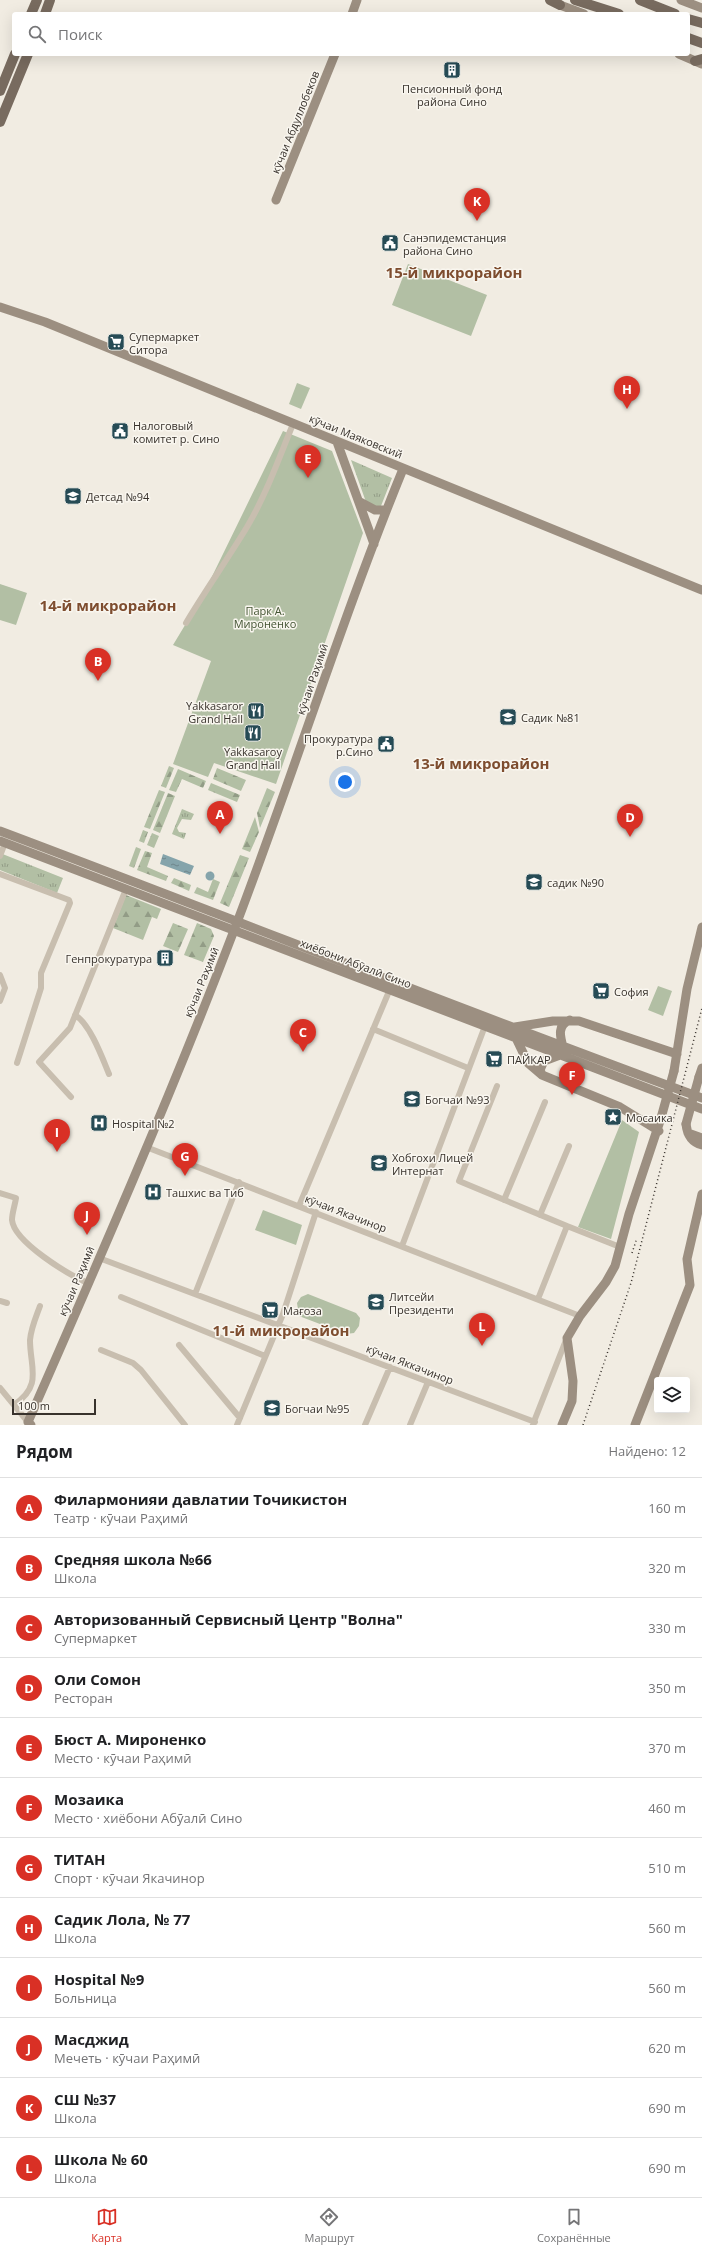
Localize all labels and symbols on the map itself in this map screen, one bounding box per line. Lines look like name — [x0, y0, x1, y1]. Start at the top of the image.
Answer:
building icon: Пенсионный фонд района Сино — [442, 60, 462, 80]
street label: кӯчаи Абдуллобеков — [267, 68, 323, 176]
place label: Пенсионный фонд района Сино — [402, 81, 503, 109]
pin: K — [464, 188, 490, 221]
place label: Санэпидемстанция района Сино — [403, 230, 506, 258]
public building icon: Санэпидемстанция района Сино — [380, 233, 400, 253]
district label: 15-й микрорайон — [386, 262, 522, 282]
place label: Супермаркет Ситора — [129, 329, 199, 357]
supermarket icon: Супермаркет Ситора — [106, 332, 126, 352]
pin: H — [614, 376, 640, 409]
street label: кӯчаи Маяковский — [307, 410, 405, 462]
place label: Налоговый комитет р. Сино — [133, 418, 220, 446]
public building icon: Налоговый комитет р. Сино — [110, 421, 130, 441]
pin: E — [295, 445, 321, 478]
school or university icon: Детсад №94 — [63, 486, 83, 506]
place label: Детсад №94 — [86, 489, 150, 504]
district label: 14-й микрорайон — [40, 595, 176, 615]
park label: Парк А. Мироненко — [234, 603, 297, 631]
street label: кӯчаи Раҳимӣ — [293, 641, 331, 717]
pin: B — [85, 648, 111, 681]
place label: Yakkasaror Grand Hall — [186, 698, 243, 726]
restaurant icon: Yakkasaror Grand Hall — [246, 701, 266, 721]
school or university icon: Садик №81 — [498, 707, 518, 727]
place label: Садик №81 — [521, 710, 580, 725]
restaurant icon: Yakkasaroy Grand Hall — [243, 723, 263, 743]
place label: Прокуратура р.Сино — [304, 731, 373, 759]
public building icon: Прокуратура р.Сино — [376, 734, 396, 754]
place label: Yakkasaroy Grand Hall — [224, 744, 282, 772]
district label: 13-й микрорайон — [413, 753, 549, 773]
your location — [335, 772, 355, 792]
pin: A — [207, 801, 233, 834]
pin: D — [617, 804, 643, 837]
school or university icon: садик №90 — [524, 872, 544, 892]
place label: садик №90 — [547, 875, 604, 890]
street label: хиёбони Абӯалӣ Сино — [298, 935, 414, 991]
street label: кӯчаи Раҳимӣ — [180, 945, 222, 1019]
building icon: Генпрокуратура — [155, 948, 175, 968]
place label: Генпрокуратура — [65, 951, 152, 966]
supermarket icon: София — [591, 981, 611, 1001]
place label: София — [614, 984, 649, 999]
pin: C — [290, 1019, 316, 1052]
supermarket icon: ПАЙКАР — [484, 1049, 504, 1069]
place label: ПАЙКАР — [507, 1052, 551, 1067]
pin: F — [559, 1062, 585, 1095]
school or university icon: Богчаи №93 — [402, 1089, 422, 1109]
place label: Богчаи №93 — [425, 1092, 490, 1107]
place icon: Мосаика — [603, 1107, 623, 1127]
place label: Мосаика — [626, 1110, 673, 1125]
hospital icon: Hospital №2 — [89, 1113, 109, 1133]
place label: Hospital №2 — [112, 1116, 175, 1131]
pin: I — [44, 1119, 70, 1152]
pin: G — [172, 1143, 198, 1176]
place label: Хобгохи Лицей Интернат — [392, 1150, 473, 1178]
school or university icon: Хобгохи Лицей Интернат — [369, 1153, 389, 1173]
hospital icon: Ташхис ва Тиб — [143, 1182, 163, 1202]
place label: Ташхис ва Тиб — [166, 1185, 244, 1200]
street label: кӯчаи Якачинор — [303, 1190, 389, 1236]
pin: J — [74, 1202, 100, 1235]
street label: кӯчаи Раҳимӣ — [55, 1244, 97, 1318]
place label: Литсейи Президенти — [389, 1289, 454, 1317]
school or university icon: Литсейи Президенти — [366, 1292, 386, 1312]
supermarket icon: Мағоза — [260, 1300, 280, 1320]
place label: Мағоза — [283, 1303, 322, 1318]
pin: L — [469, 1313, 495, 1346]
district label: 11-й микрорайон — [213, 1320, 349, 1340]
street label: кӯчаи Яккачинор — [364, 1340, 456, 1388]
scale bar — [12, 1397, 96, 1416]
school or university icon: Богчаи №95 — [262, 1398, 282, 1418]
place label: Богчаи №95 — [285, 1401, 350, 1416]

